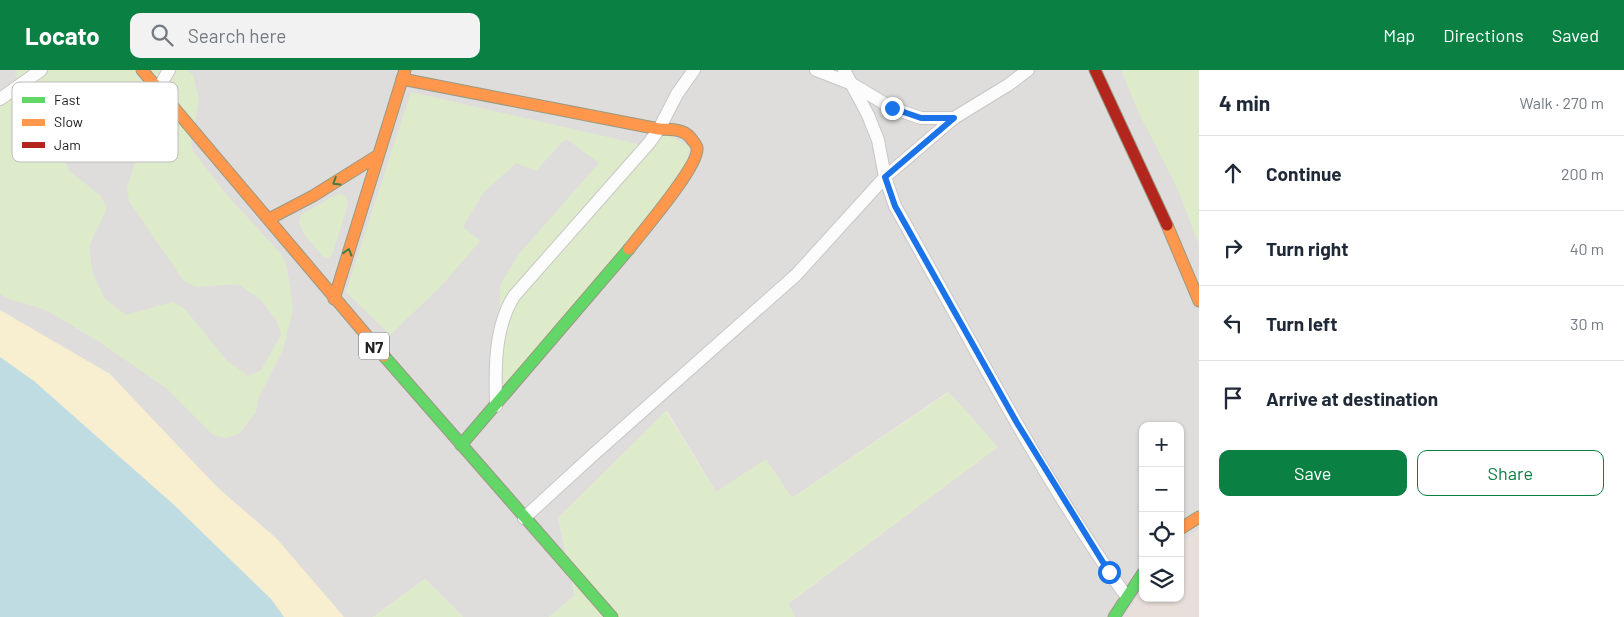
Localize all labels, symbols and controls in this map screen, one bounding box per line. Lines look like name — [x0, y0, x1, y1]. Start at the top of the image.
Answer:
search box — [130, 13, 480, 58]
text: Locato — [25, 21, 100, 50]
icon: search — [148, 21, 176, 49]
text: Search here — [188, 24, 286, 47]
text: Map — [1383, 24, 1415, 46]
text: Directions — [1443, 24, 1524, 46]
text: Saved — [1552, 24, 1599, 46]
legend — [12, 82, 178, 162]
text: 4 min — [1219, 90, 1270, 115]
text: Fast — [54, 91, 80, 108]
text: Walk · 270 m — [1519, 93, 1604, 112]
route end — [881, 97, 904, 120]
text: Slow — [54, 113, 83, 130]
text: Jam — [54, 136, 81, 153]
icon: ahead — [1219, 159, 1247, 187]
text: Continue — [1266, 162, 1342, 185]
text: 200 m — [1561, 164, 1604, 183]
one-way arrow — [332, 175, 341, 185]
icon: right — [1219, 234, 1247, 262]
text: Turn right — [1266, 237, 1348, 260]
text: 40 m — [1570, 239, 1604, 258]
one-way arrow — [342, 248, 352, 257]
icon: left — [1219, 309, 1247, 337]
text: Turn left — [1266, 312, 1337, 335]
text: 30 m — [1570, 314, 1604, 333]
road number: N7 — [359, 332, 389, 360]
icon: arrive — [1219, 384, 1247, 412]
text: Arrive at destination — [1266, 387, 1438, 410]
map controls — [1139, 422, 1184, 602]
button: + — [1139, 422, 1184, 467]
button: Save — [1219, 450, 1407, 496]
button: Share — [1417, 450, 1604, 496]
button: − — [1139, 467, 1184, 512]
button: locate — [1139, 512, 1184, 557]
button: layers — [1139, 557, 1184, 602]
route start — [1098, 561, 1121, 584]

